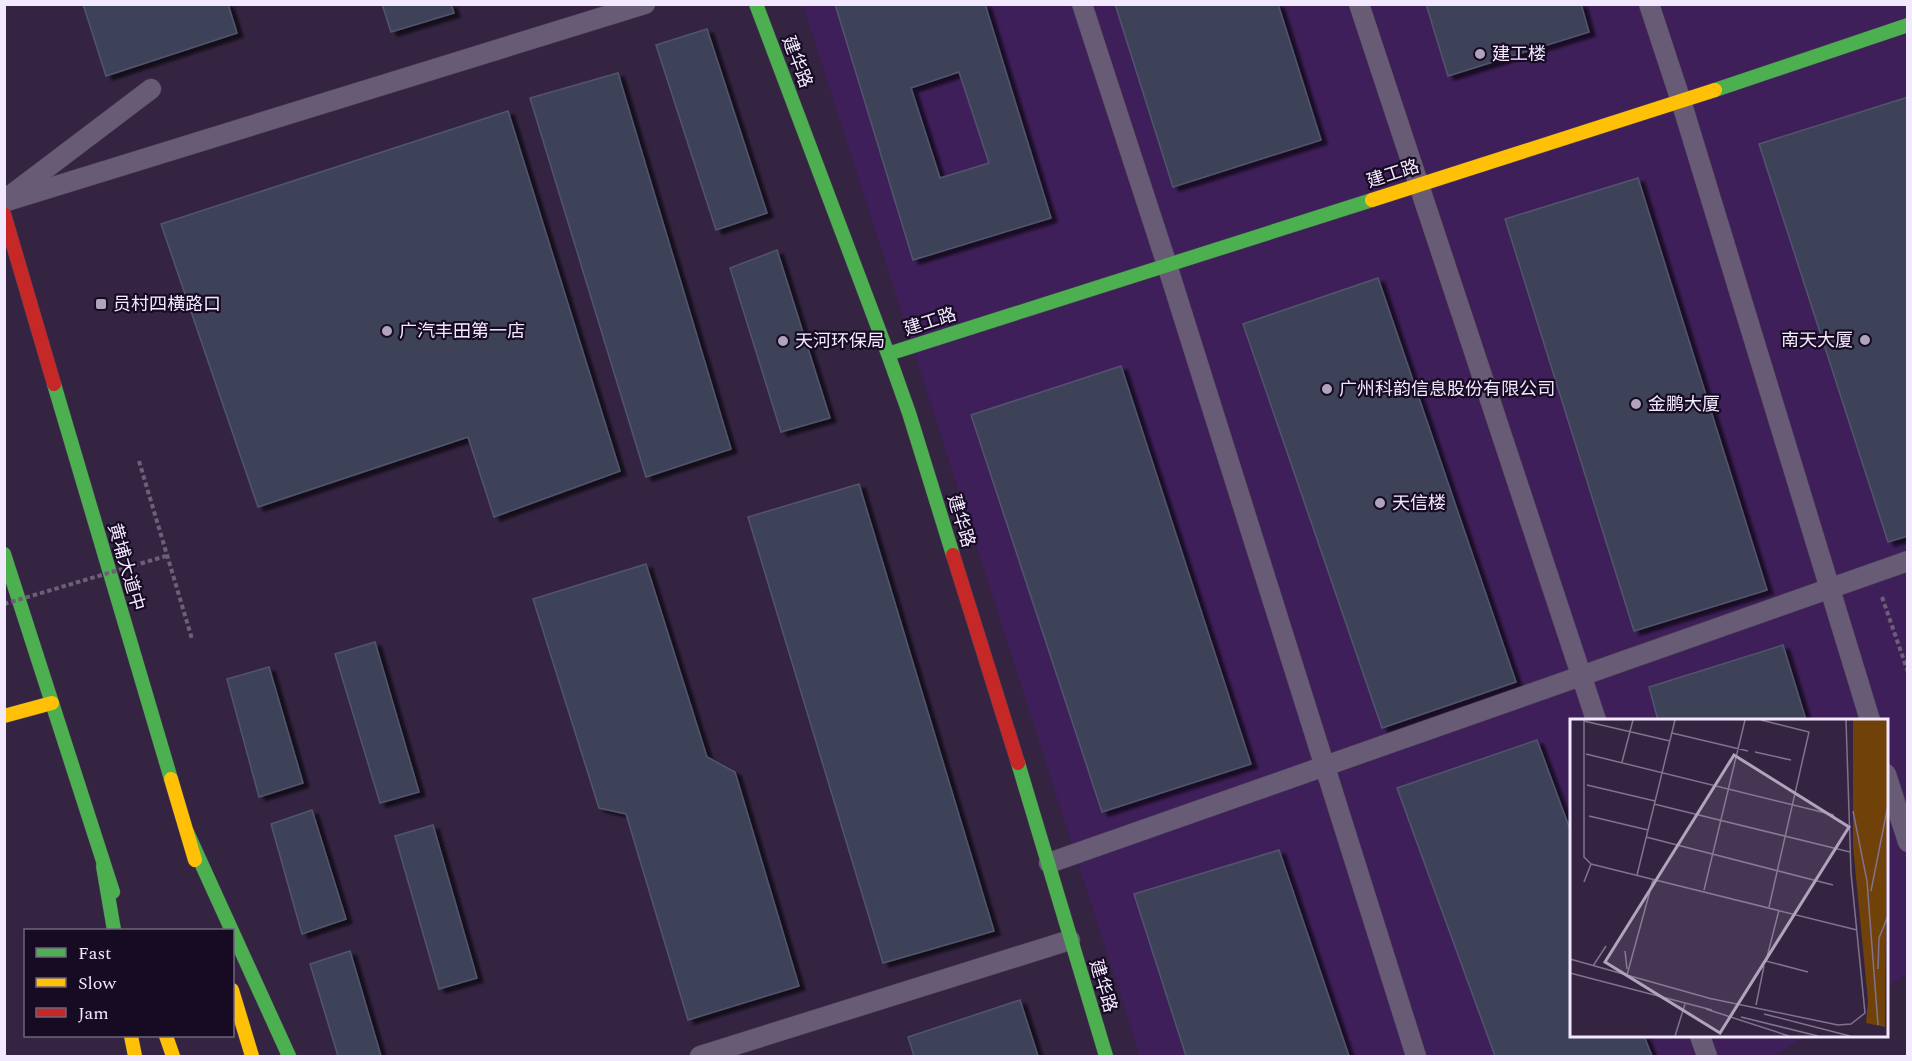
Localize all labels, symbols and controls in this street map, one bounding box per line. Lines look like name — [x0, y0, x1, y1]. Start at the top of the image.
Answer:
street label: 建华路 — [775, 32, 819, 92]
place label: 建工楼 — [1492, 41, 1546, 68]
marker: 建工楼 — [1473, 47, 1487, 61]
street label: 建工路 — [1363, 153, 1423, 195]
place label: 员村四横路口 — [113, 291, 221, 318]
marker: 员村四横路口 — [94, 297, 108, 311]
street label: 建工路 — [900, 301, 960, 343]
place label: 广汽丰田第一店 — [399, 318, 525, 345]
marker: 广汽丰田第一店 — [380, 324, 394, 338]
place label: 南天大厦 — [1781, 327, 1853, 354]
place label: 天河环保局 — [795, 328, 885, 355]
marker: 南天大厦 — [1858, 333, 1872, 347]
marker: 天河环保局 — [776, 334, 790, 348]
place label: 广州科韵信息股份有限公司 — [1339, 376, 1555, 403]
marker: 广州科韵信息股份有限公司 — [1320, 382, 1334, 396]
place label: 金鹏大厦 — [1648, 391, 1720, 418]
marker: 金鹏大厦 — [1629, 397, 1643, 411]
place label: 天信楼 — [1392, 490, 1446, 517]
street label: 建华路 — [940, 491, 982, 551]
marker: 天信楼 — [1373, 496, 1387, 510]
street label: 黄埔大道中 — [101, 520, 151, 614]
inset map — [1570, 719, 1888, 1037]
legend — [24, 929, 234, 1037]
text: Fast — [78, 940, 111, 967]
street label: 建华路 — [1082, 956, 1124, 1016]
text: Slow — [78, 970, 117, 997]
text: Jam — [78, 1000, 109, 1027]

